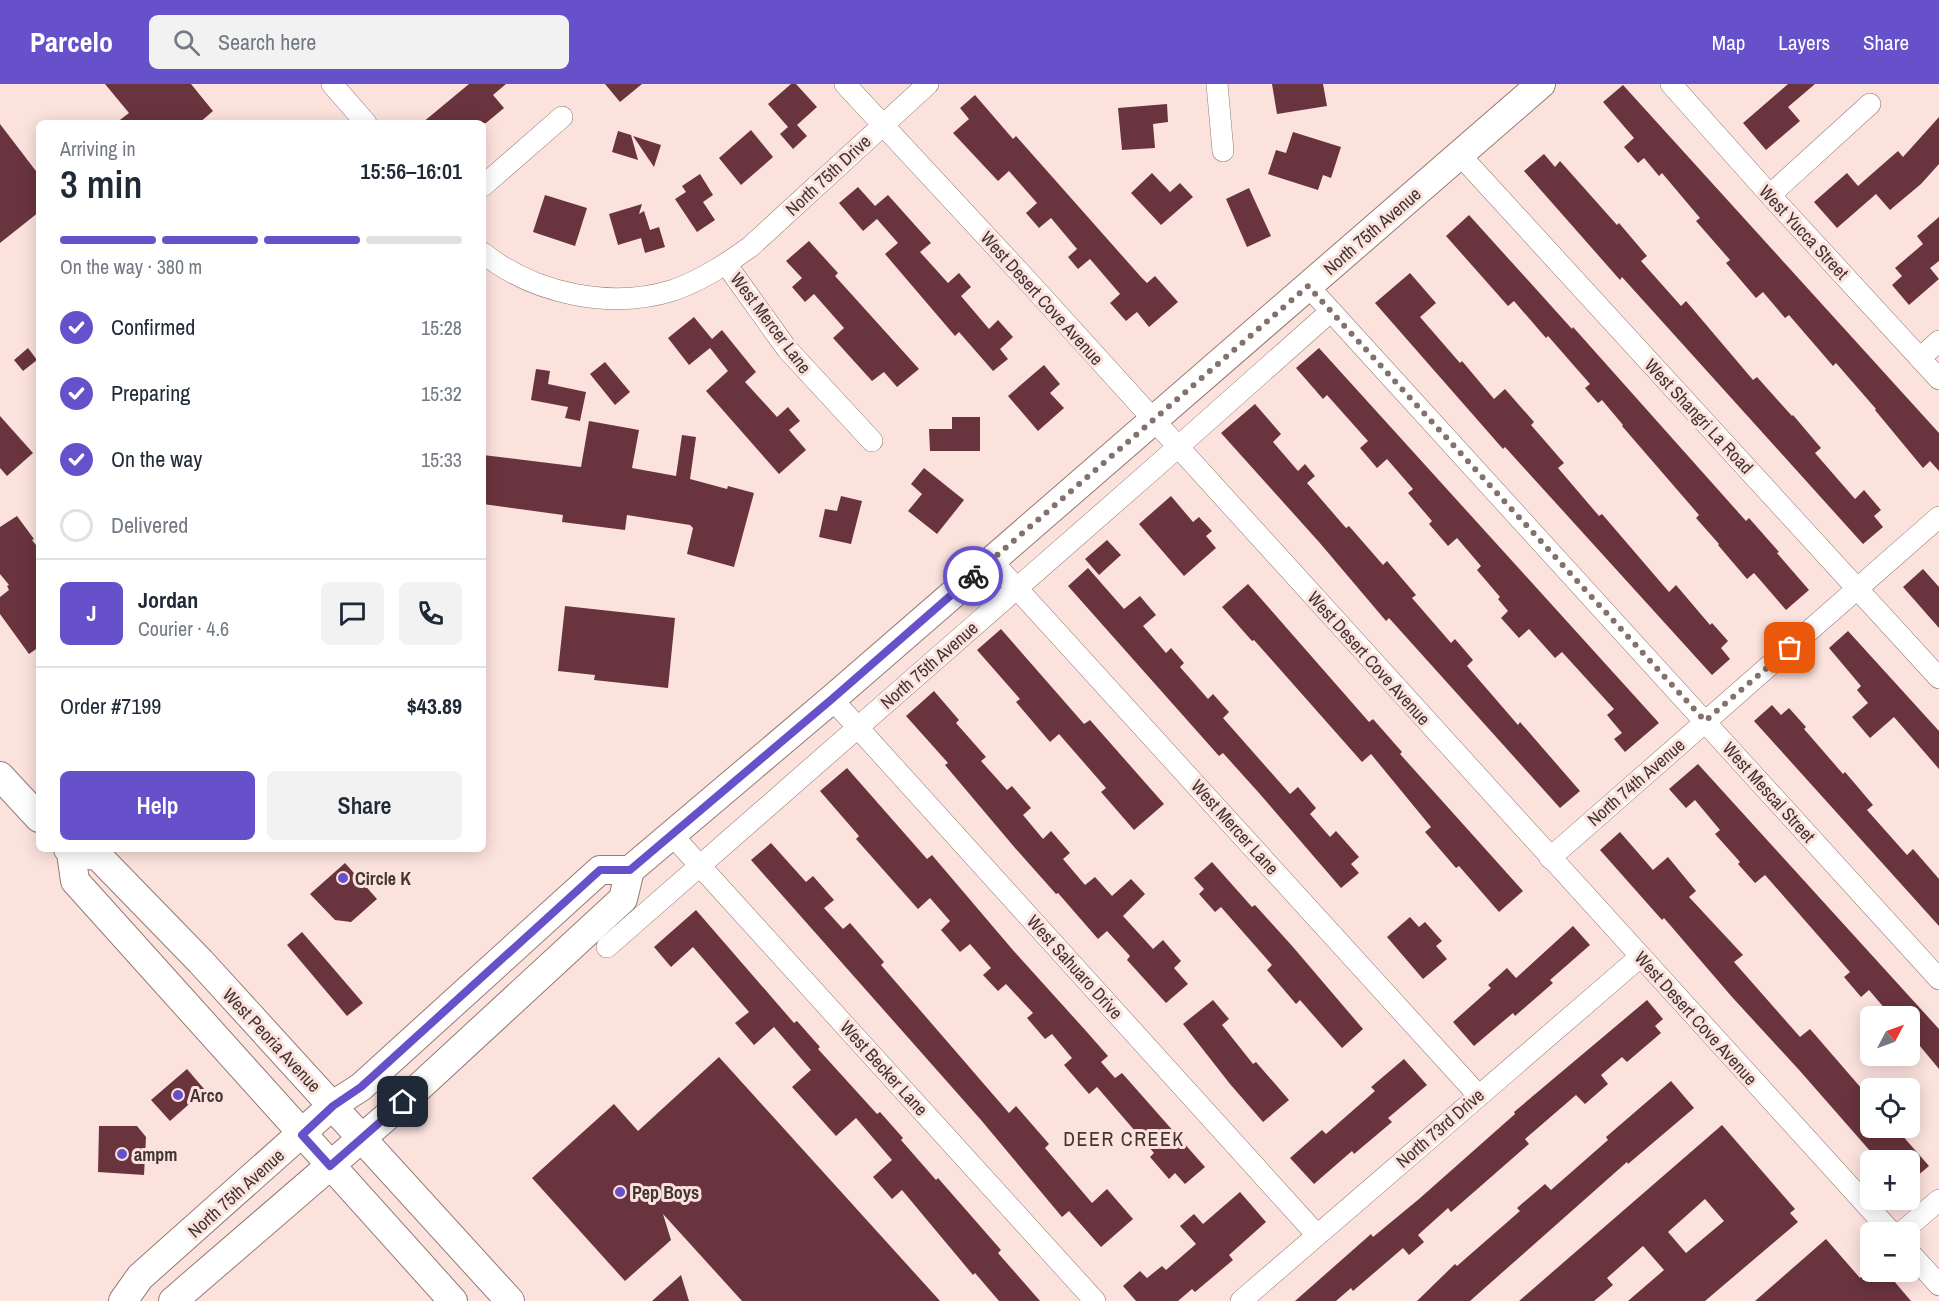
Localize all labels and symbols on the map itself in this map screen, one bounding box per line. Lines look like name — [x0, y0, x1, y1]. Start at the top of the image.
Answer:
street label: North 75th Drive — [780, 129, 876, 221]
street label: West Yucca Street — [1754, 179, 1854, 285]
street label: North 75th Avenue — [1318, 182, 1426, 280]
street label: West Desert Cove Avenue — [975, 225, 1109, 371]
street label: West Mercer Lane — [725, 267, 817, 379]
street label: West Shangri La Road — [1639, 353, 1759, 479]
courier — [943, 546, 1003, 606]
street label: West Desert Cove Avenue — [1302, 585, 1436, 731]
street label: North 75th Avenue — [875, 616, 983, 714]
pin — [1764, 622, 1815, 673]
street label: North 74th Avenue — [1582, 733, 1690, 831]
street label: West Mescal Street — [1717, 736, 1821, 848]
street label: West Mercer Lane — [1185, 774, 1285, 880]
place label: Circle K — [355, 866, 411, 891]
marker: Circle K — [336, 871, 350, 885]
street label: West Sahuaro Drive — [1021, 909, 1129, 1025]
street label: West Desert Cove Avenue — [1629, 945, 1763, 1091]
street label: West Peoria Avenue — [217, 982, 327, 1098]
north arrow — [1860, 1006, 1920, 1066]
street label: West Becker Lane — [834, 1015, 934, 1121]
pin — [377, 1076, 428, 1127]
place label: Arco — [190, 1083, 224, 1108]
street label: North 73rd Drive — [1391, 1083, 1489, 1173]
marker: Arco — [171, 1088, 185, 1102]
district label: DEER CREEK — [1063, 1125, 1185, 1152]
place label: ampm — [134, 1142, 177, 1167]
street label: North 75th Avenue — [182, 1143, 290, 1243]
marker: ampm — [115, 1147, 129, 1161]
place label: Pep Boys — [632, 1180, 699, 1205]
marker: Pep Boys — [613, 1185, 627, 1199]

